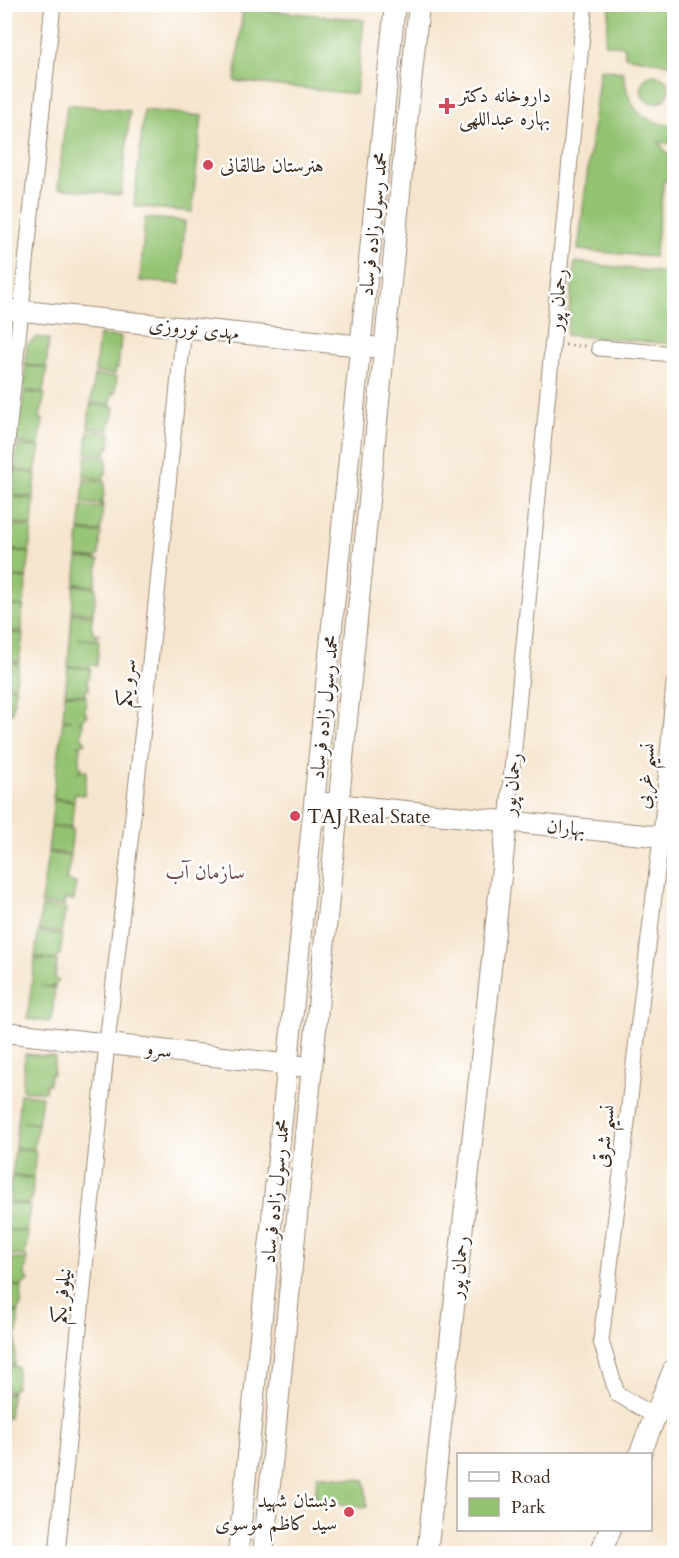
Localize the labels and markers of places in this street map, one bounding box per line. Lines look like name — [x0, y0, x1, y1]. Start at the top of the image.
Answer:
place label: داروخانه دکتر بهاره عبداللهی — [457, 82, 551, 132]
marker: داروخانه دکتر بهاره عبداللهی — [440, 99, 454, 113]
place label: هنرستان طالقانی — [220, 152, 324, 179]
marker: هنرستان طالقانی — [201, 158, 215, 172]
place label: TAJ Real State — [307, 803, 430, 830]
marker: TAJ Real State — [288, 809, 302, 823]
place label: دبستان شهید سید کاظم موسوی — [215, 1487, 337, 1542]
marker: دبستان شهید سید کاظم موسوی — [342, 1505, 356, 1519]

